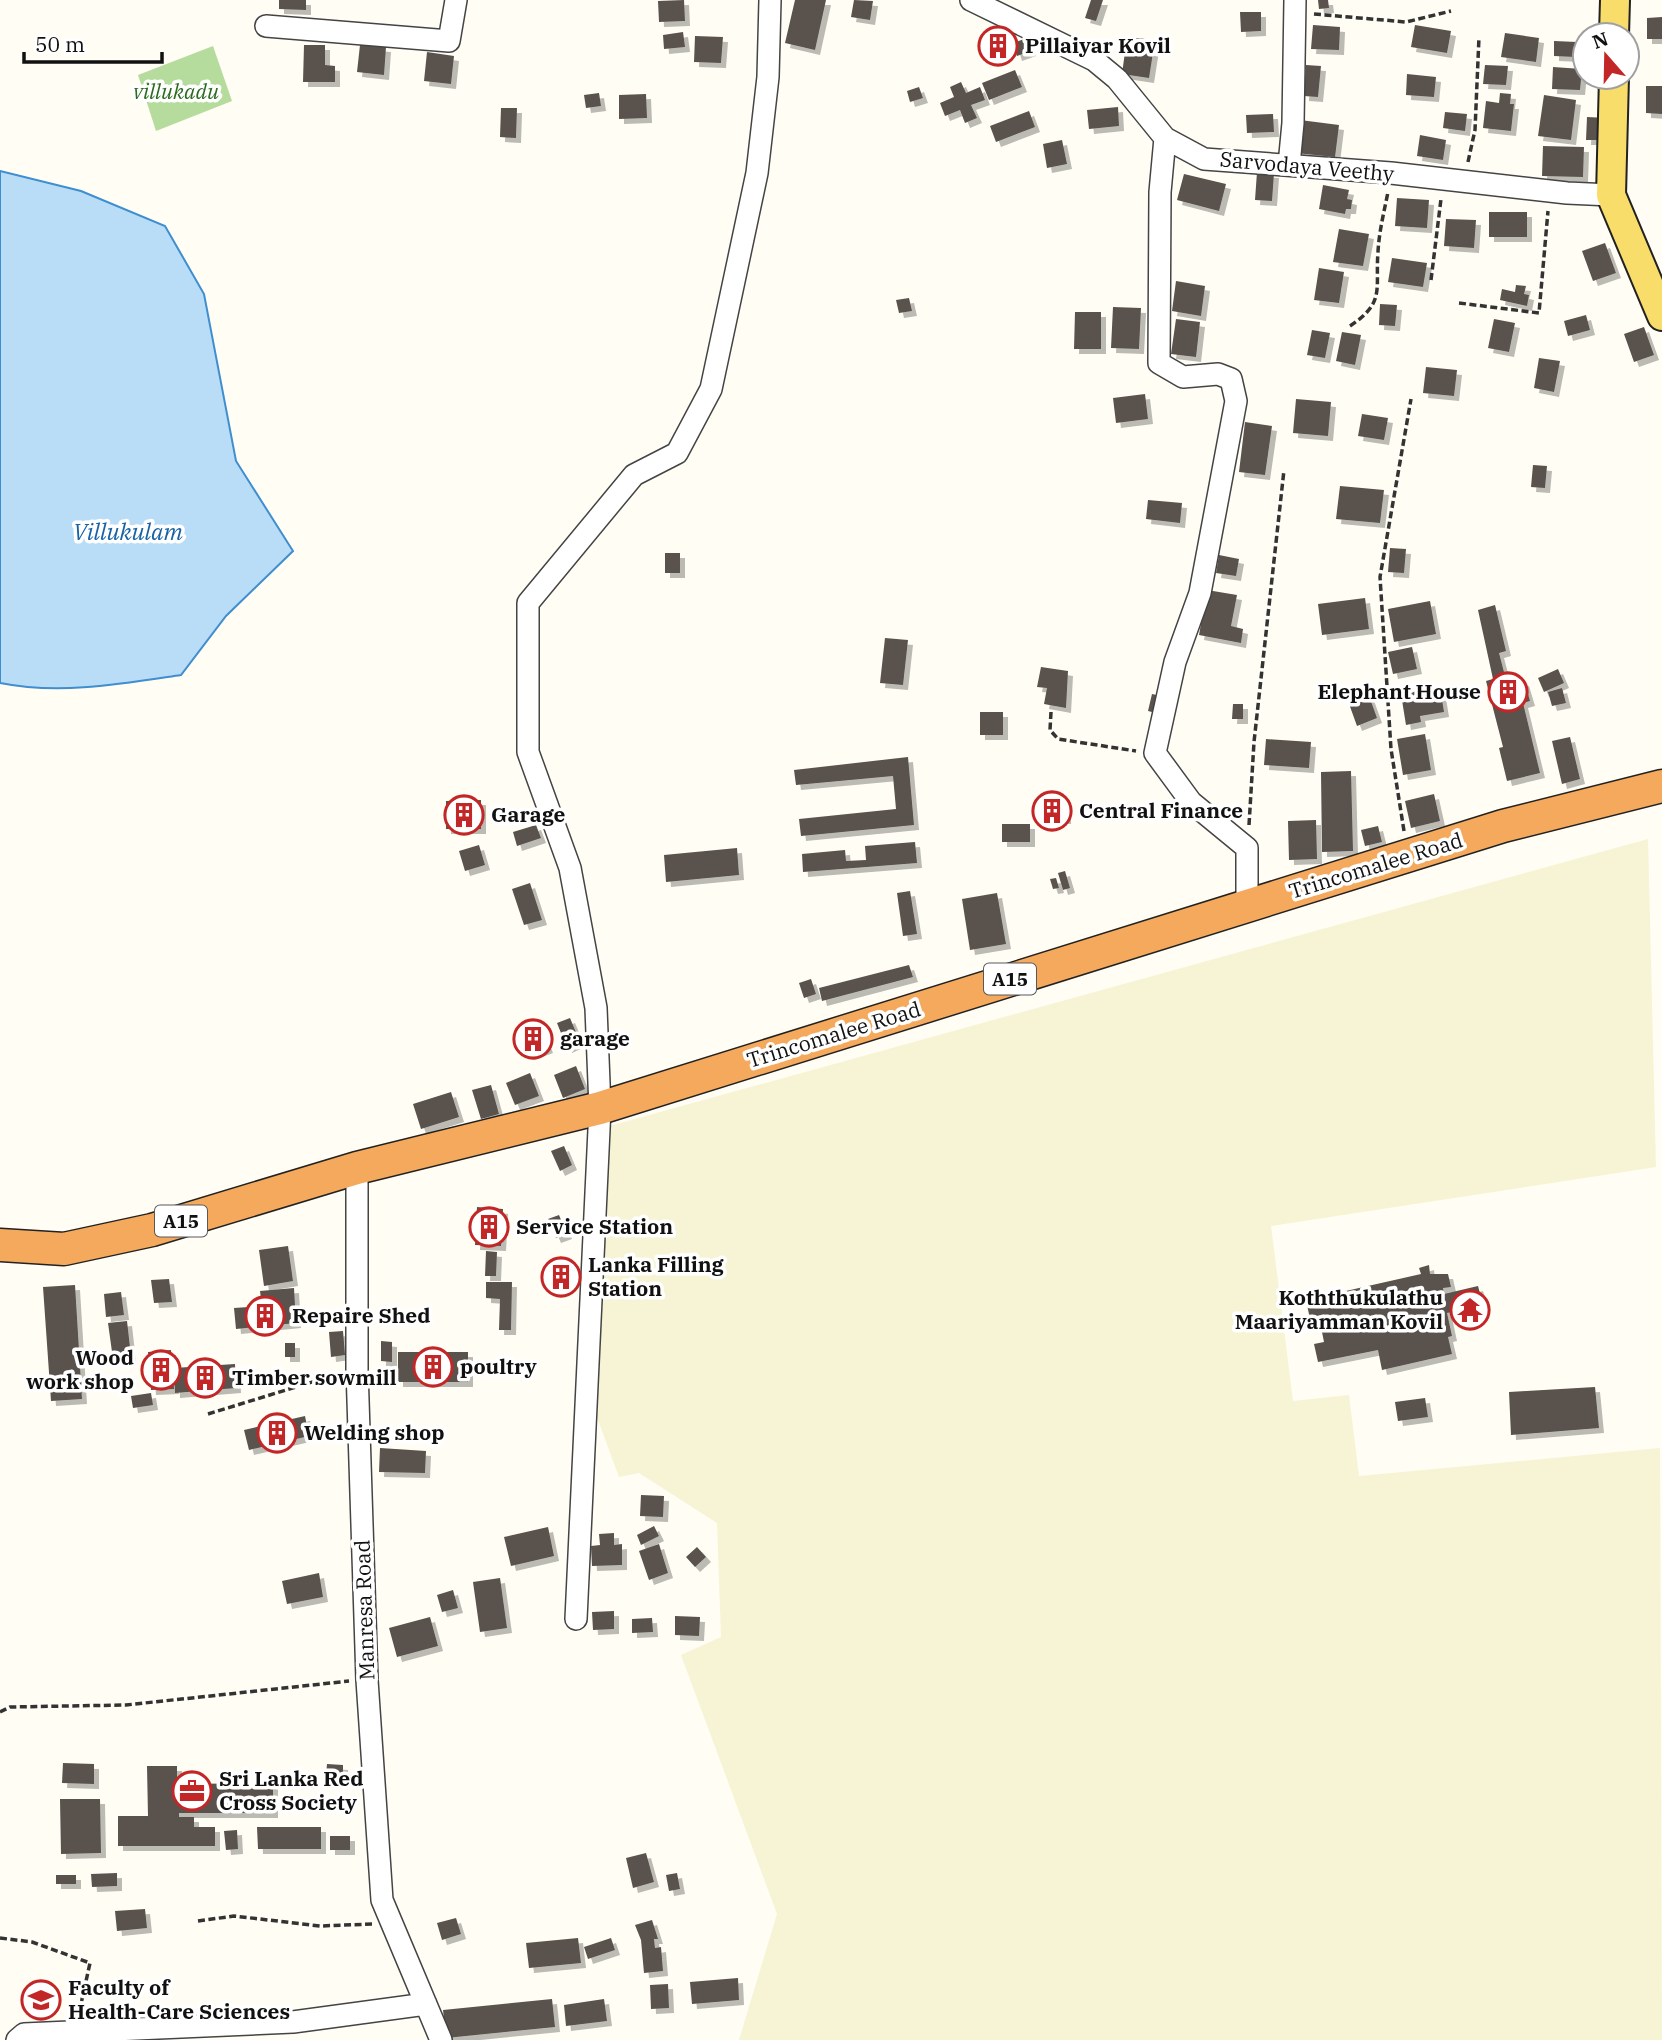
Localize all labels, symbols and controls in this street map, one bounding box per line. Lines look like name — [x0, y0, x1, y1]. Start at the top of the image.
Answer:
scale bar — [24, 21, 163, 65]
north arrow — [1571, 21, 1641, 91]
building icon: Pillaiyar Kovil — [977, 25, 1019, 67]
text: N — [1589, 26, 1611, 54]
text: 50 m — [35, 30, 85, 58]
place label: Pillaiyar Kovil — [1025, 31, 1171, 59]
park label: villukadu — [133, 77, 219, 105]
street label: Sarvodaya Veethy — [1219, 144, 1396, 188]
water label: Villukulam — [73, 516, 184, 546]
building icon: Elephant House — [1487, 671, 1529, 713]
place label: Elephant House — [1317, 677, 1481, 705]
building icon: Central Finance — [1031, 790, 1073, 832]
building icon: Garage — [443, 794, 485, 836]
place label: Central Finance — [1079, 796, 1243, 824]
place label: Garage — [491, 800, 565, 828]
street label: Trincomalee Road — [1285, 825, 1466, 905]
road number: A15 — [984, 964, 1036, 995]
street label: Trincomalee Road — [743, 994, 924, 1074]
building icon: garage — [512, 1018, 554, 1060]
place label: garage — [560, 1024, 630, 1052]
road number: A15 — [155, 1205, 207, 1236]
building icon: Service Station — [468, 1206, 510, 1248]
place label: Service Station — [516, 1212, 673, 1240]
place label: Lanka Filling Station — [588, 1250, 725, 1302]
building icon: Lanka Filling Station — [540, 1256, 582, 1298]
place label: Koththukulathu Maariyamman Kovil — [1235, 1283, 1443, 1335]
temple icon: Koththukulathu Maariyamman Kovil — [1449, 1289, 1491, 1331]
building icon: Repaire Shed — [244, 1295, 286, 1337]
place label: Repaire Shed — [292, 1301, 431, 1329]
place label: Wood work shop — [26, 1343, 134, 1395]
building icon: poultry — [412, 1346, 454, 1388]
building icon: Wood work shop — [140, 1349, 182, 1391]
place label: poultry — [460, 1352, 537, 1380]
building icon: Timber sowmill — [184, 1357, 226, 1399]
place label: Timber sowmill — [232, 1363, 397, 1391]
building icon: Welding shop — [256, 1412, 298, 1454]
place label: Welding shop — [304, 1418, 444, 1446]
street label: Manresa Road — [348, 1539, 380, 1681]
place label: Sri Lanka Red Cross Society — [219, 1764, 364, 1816]
office icon: Sri Lanka Red Cross Society — [171, 1770, 213, 1812]
place label: Faculty of Health-Care Sciences — [68, 1973, 290, 2025]
school or university icon: Faculty of Health-Care Sciences — [20, 1979, 62, 2021]

